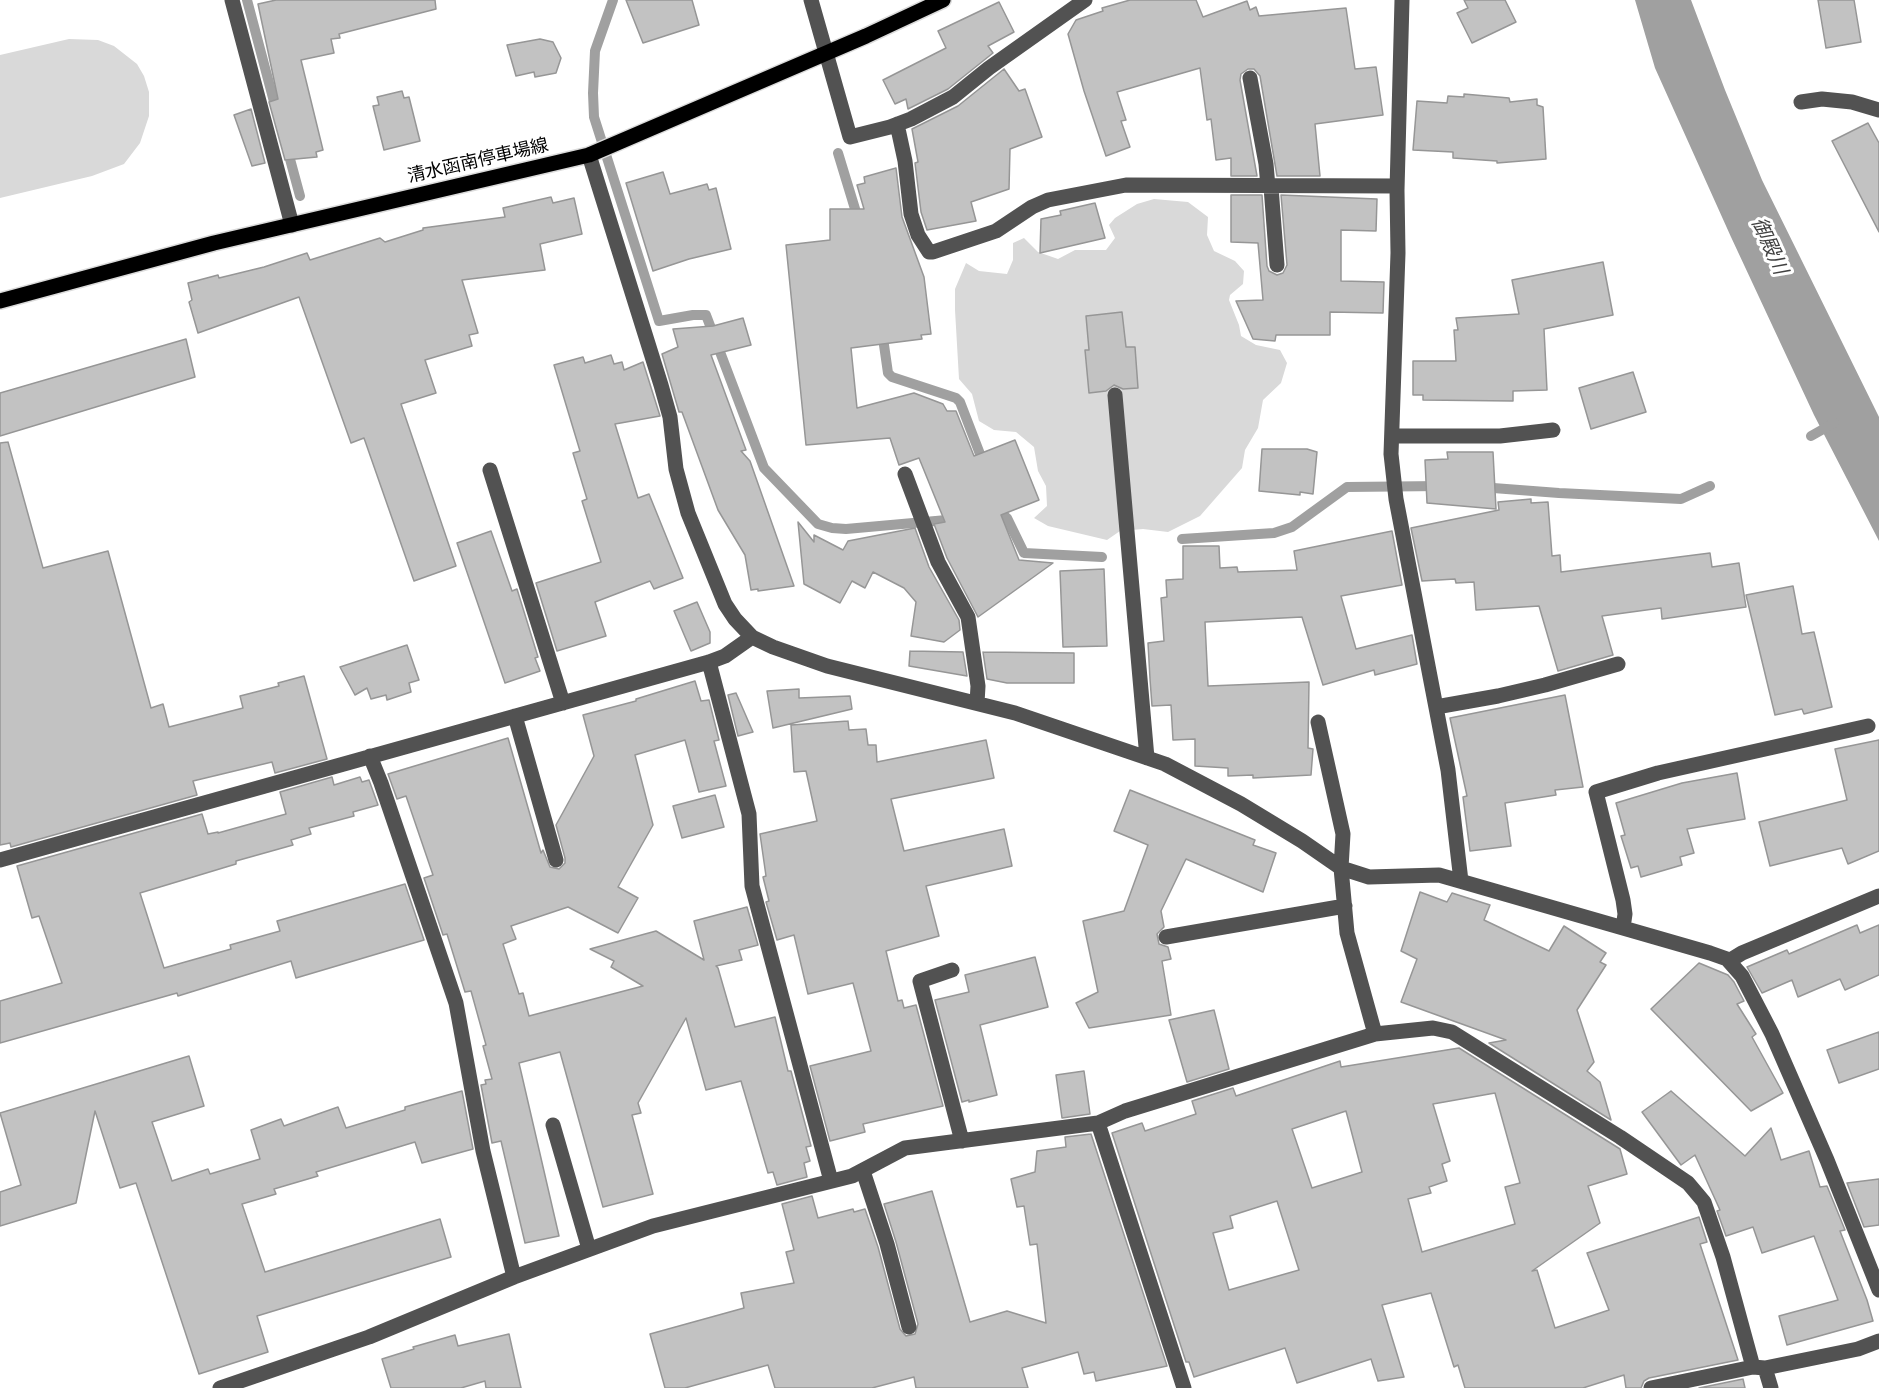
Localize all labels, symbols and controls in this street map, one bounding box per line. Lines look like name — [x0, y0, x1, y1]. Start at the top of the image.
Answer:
street label: 清水函南停車場線 — [405, 134, 551, 188]
water label: 御殿川 — [1746, 214, 1792, 278]

